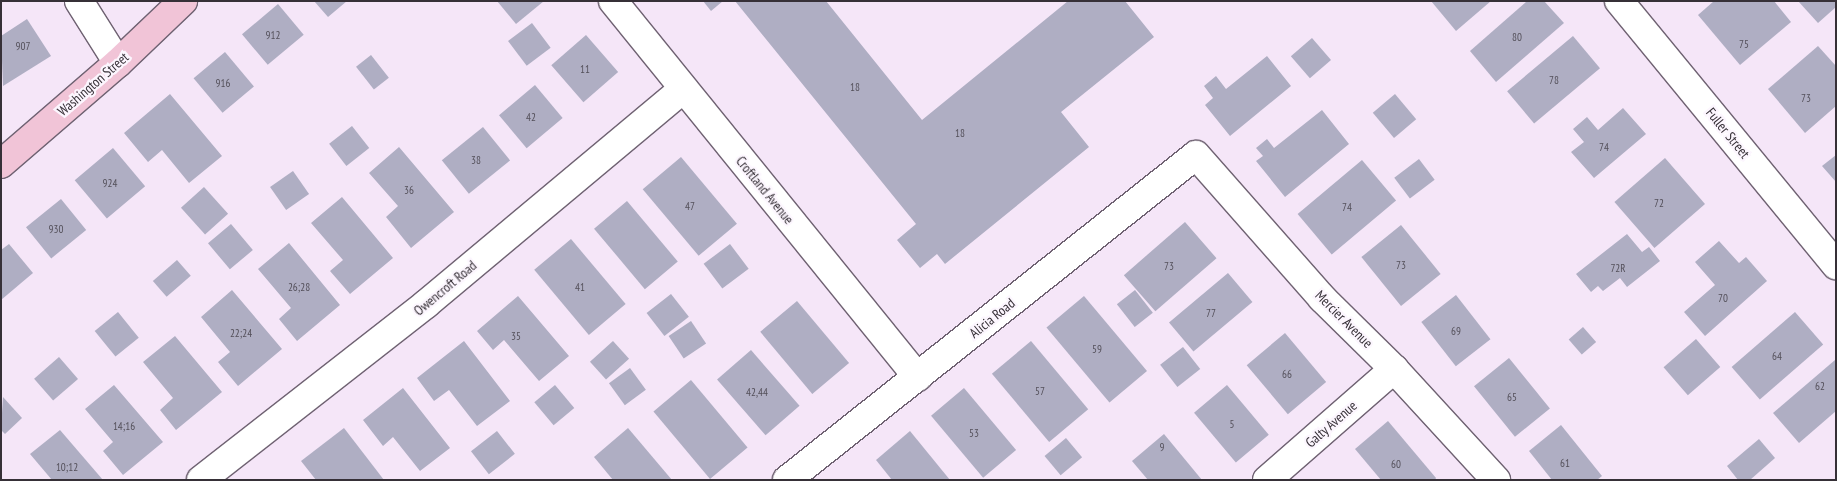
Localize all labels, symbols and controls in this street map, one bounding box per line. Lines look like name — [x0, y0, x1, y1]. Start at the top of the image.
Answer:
house number: 912 — [266, 28, 280, 42]
house number: 80 — [1512, 30, 1522, 44]
house number: 75 — [1739, 37, 1749, 51]
house number: 907 — [16, 39, 30, 53]
street label: Washington Street — [54, 49, 132, 119]
house number: 11 — [580, 62, 590, 76]
house number: 78 — [1549, 73, 1559, 87]
house number: 916 — [216, 76, 230, 90]
house number: 18 — [850, 80, 860, 94]
house number: 73 — [1801, 91, 1811, 105]
street label: Fuller Street — [1703, 104, 1753, 162]
house number: 42 — [526, 110, 536, 124]
house number: 18 — [955, 126, 965, 140]
house number: 74 — [1599, 140, 1609, 154]
house number: 38 — [471, 153, 481, 167]
street label: Croftland Avenue — [732, 153, 798, 227]
house number: 924 — [103, 176, 117, 190]
house number: 36 — [404, 183, 414, 197]
house number: 72 — [1654, 196, 1664, 210]
house number: 47 — [685, 199, 695, 213]
house number: 74 — [1342, 200, 1352, 214]
house number: 930 — [49, 222, 63, 236]
street label: Owencroft Road — [410, 257, 480, 319]
house number: 73 — [1396, 258, 1406, 272]
house number: 73 — [1164, 259, 1174, 273]
house number: 72R — [1610, 261, 1626, 275]
house number: 26;28 — [288, 280, 310, 294]
house number: 41 — [575, 280, 585, 294]
street label: Mercier Avenue — [1312, 287, 1376, 351]
house number: 70 — [1718, 291, 1728, 305]
street label: Alicia Road — [966, 295, 1018, 341]
house number: 77 — [1206, 306, 1216, 320]
house number: 69 — [1451, 324, 1461, 338]
house number: 22;24 — [230, 326, 252, 340]
house number: 35 — [511, 329, 521, 343]
house number: 59 — [1092, 342, 1102, 356]
house number: 64 — [1772, 349, 1782, 363]
house number: 66 — [1282, 367, 1292, 381]
house number: 62 — [1815, 379, 1825, 393]
house number: 57 — [1035, 384, 1045, 398]
house number: 42,44 — [746, 385, 768, 399]
house number: 65 — [1507, 390, 1517, 404]
street label: Galty Avenue — [1302, 397, 1360, 451]
house number: 5 — [1230, 417, 1234, 431]
house number: 14;16 — [113, 419, 135, 433]
house number: 53 — [969, 426, 979, 440]
house number: 9 — [1160, 440, 1164, 454]
house number: 61 — [1560, 456, 1570, 470]
house number: 60 — [1391, 457, 1401, 471]
house number: 10;12 — [56, 460, 78, 474]

